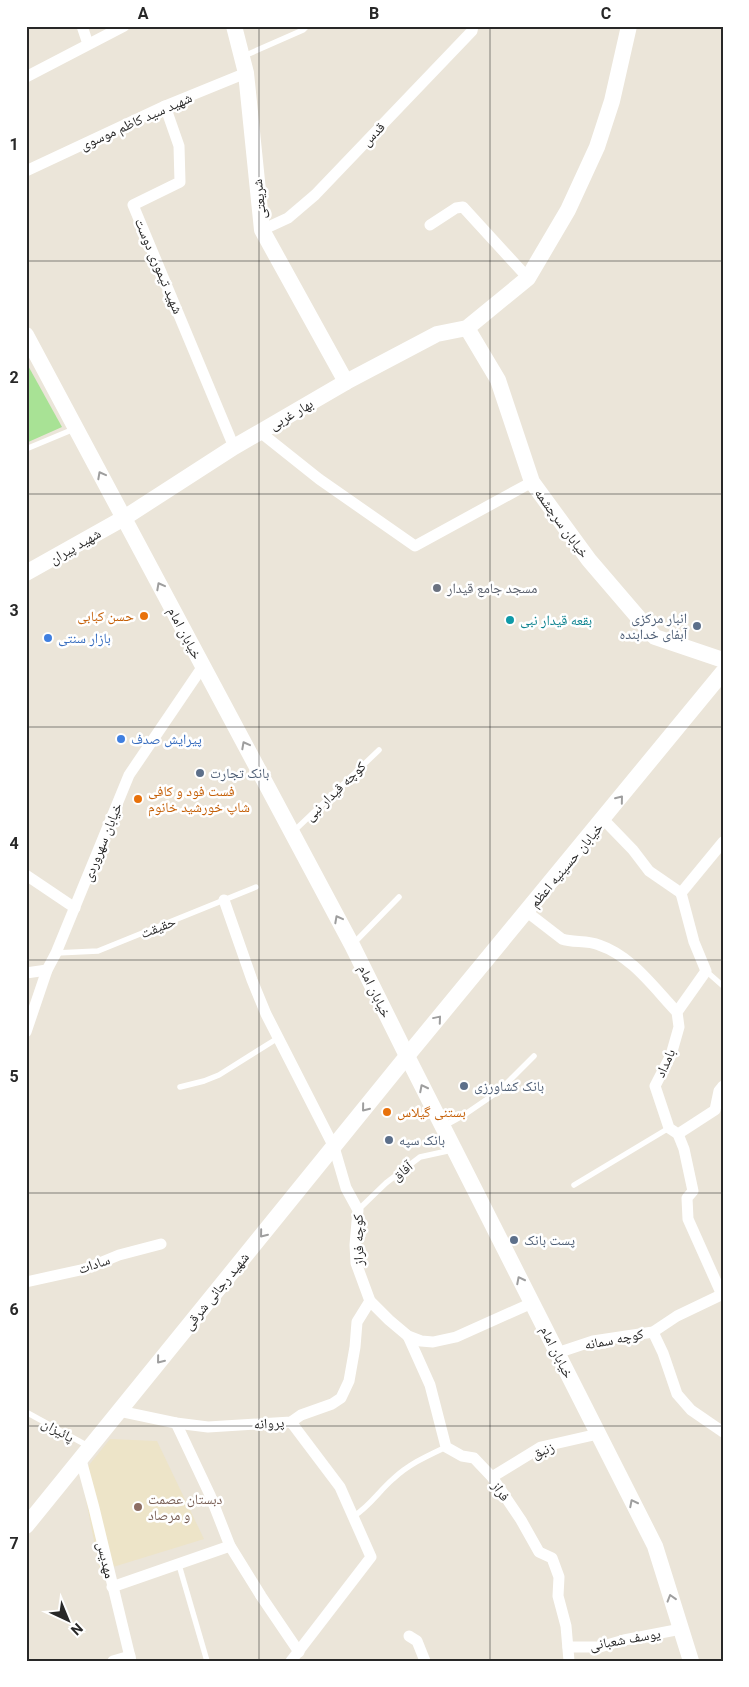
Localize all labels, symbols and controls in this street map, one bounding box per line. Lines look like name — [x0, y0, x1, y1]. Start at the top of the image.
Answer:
text: A — [138, 4, 149, 23]
text: B — [369, 4, 379, 23]
text: C — [601, 4, 611, 23]
street label: شهید سید کاظم موسوی — [78, 89, 195, 155]
street label: قدس — [358, 119, 389, 150]
text: 1 — [9, 135, 19, 154]
street label: شریعتی — [249, 178, 270, 220]
street label: شهید تیموری دوست — [131, 216, 186, 317]
text: 2 — [9, 368, 19, 387]
street label: بهار غربی — [266, 395, 316, 434]
one-way arrow — [97, 471, 107, 480]
street label: خیابان سرچشمه — [531, 485, 593, 561]
street label: شهید پیران — [46, 525, 104, 568]
place label: مسجد جامع قیدار — [446, 580, 537, 598]
one-way arrow — [156, 582, 166, 591]
marker: مسجد جامع قیدار — [431, 582, 443, 594]
text: 3 — [9, 601, 19, 620]
street label: خیابان امام — [163, 604, 205, 663]
place label: حسن کبابی — [77, 608, 134, 625]
marker: حسن کبابی — [138, 610, 150, 622]
place label: انبار مرکزی آبفای خدابنده — [620, 610, 687, 643]
place label: بقعه قیدار نبی — [520, 612, 592, 629]
marker: بقعه قیدار نبی — [504, 614, 516, 626]
marker: انبار مرکزی آبفای خدابنده — [691, 620, 703, 632]
place label: بازار سنتی — [58, 630, 111, 647]
marker: بازار سنتی — [42, 632, 54, 644]
place label: پیرایش صدف — [131, 731, 202, 748]
marker: پیرایش صدف — [115, 733, 127, 745]
one-way arrow — [241, 741, 251, 750]
street label: کوچه قیدار نبی — [301, 758, 370, 825]
place label: بانک تجارت — [210, 765, 270, 782]
marker: بانک تجارت — [194, 767, 206, 779]
place label: فست فود و کافی شاپ خورشید خانوم — [148, 783, 250, 817]
marker: فست فود و کافی شاپ خورشید خانوم — [132, 793, 144, 805]
one-way arrow — [614, 796, 622, 805]
street label: خیابان سهروردی — [79, 800, 126, 884]
street label: خیابان حسینیه اعظم — [526, 819, 608, 912]
text: 4 — [9, 834, 19, 853]
street label: حقیقت — [138, 913, 178, 941]
one-way arrow — [335, 915, 345, 924]
street label: خیابان امام — [354, 962, 395, 1021]
one-way arrow — [432, 1016, 441, 1025]
street label: بامداد — [652, 1046, 679, 1080]
text: 5 — [9, 1067, 19, 1086]
place label: بانک کشاورزی — [474, 1078, 544, 1095]
marker: بانک کشاورزی — [458, 1080, 470, 1092]
one-way arrow — [419, 1084, 429, 1093]
one-way arrow — [363, 1102, 371, 1111]
place label: بستنی گیلاس — [397, 1104, 466, 1121]
marker: بستنی گیلاس — [381, 1106, 393, 1118]
place label: بانک سپه — [399, 1132, 445, 1149]
marker: بانک سپه — [383, 1134, 395, 1146]
street label: آفاق — [388, 1158, 416, 1185]
street label: کوچه فراز — [350, 1214, 367, 1267]
one-way arrow — [260, 1228, 268, 1237]
place label: پست بانک — [524, 1232, 575, 1249]
marker: پست بانک — [508, 1234, 520, 1246]
street label: شهید رجائی شرقی — [180, 1249, 253, 1334]
street label: سادات — [76, 1251, 112, 1277]
one-way arrow — [516, 1276, 526, 1285]
text: 6 — [9, 1300, 19, 1319]
street label: خیابان امام — [535, 1323, 577, 1382]
street label: کوچه سمانه — [583, 1325, 645, 1354]
one-way arrow — [157, 1354, 166, 1363]
street label: پروانه — [253, 1414, 285, 1433]
street label: پائیزان — [39, 1415, 77, 1446]
street label: زنبق — [530, 1438, 557, 1463]
street label: فراز — [487, 1477, 513, 1505]
place label: دبستان عصمت و مرصاد — [148, 1491, 223, 1524]
one-way arrow — [629, 1499, 639, 1508]
marker: دبستان عصمت و مرصاد — [132, 1501, 144, 1513]
text: 7 — [9, 1534, 19, 1553]
street label: مهدیس — [93, 1540, 118, 1580]
north arrow — [42, 1594, 92, 1644]
one-way arrow — [667, 1594, 677, 1602]
text: N — [68, 1620, 86, 1639]
street label: یوسف شعبانی — [588, 1625, 662, 1654]

